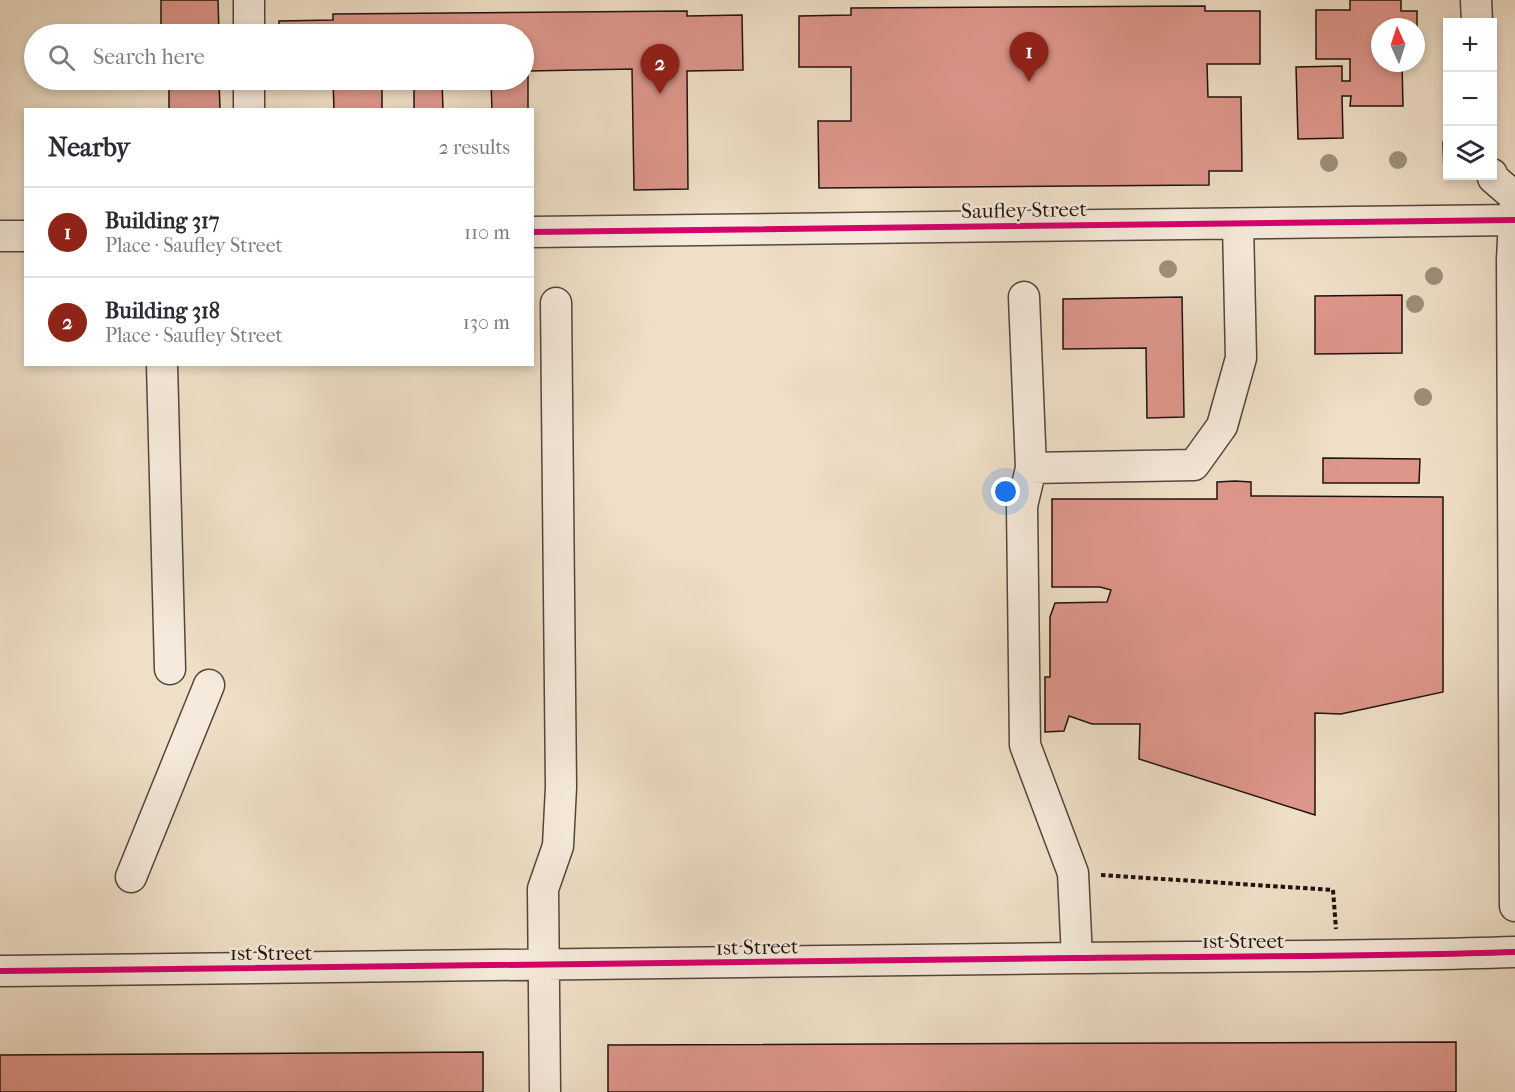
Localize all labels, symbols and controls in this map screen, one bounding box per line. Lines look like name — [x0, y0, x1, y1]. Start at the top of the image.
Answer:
north arrow — [1371, 18, 1425, 72]
map controls — [1443, 18, 1497, 180]
button: + — [1443, 18, 1497, 72]
search box — [24, 24, 534, 90]
pin: 1 — [1010, 32, 1048, 82]
icon: search — [45, 41, 78, 74]
text: Search here — [93, 44, 205, 70]
pin: 2 — [640, 44, 680, 94]
button: − — [1443, 72, 1497, 126]
button: layers — [1443, 126, 1497, 180]
text: Nearby — [48, 132, 130, 163]
text: 2 results — [439, 136, 510, 159]
street label: Saufley Street — [961, 197, 1087, 223]
text: Building 317 — [105, 208, 219, 234]
text: 1 — [64, 221, 71, 244]
text: 110 m — [464, 221, 510, 244]
text: Place · Saufley Street — [105, 234, 283, 257]
text: Building 318 — [105, 298, 220, 324]
text: 2 — [62, 311, 73, 334]
text: 130 m — [463, 311, 510, 334]
text: Place · Saufley Street — [105, 324, 283, 347]
your location — [991, 477, 1020, 506]
street label: 1st Street — [1202, 929, 1285, 953]
street label: 1st Street — [715, 934, 799, 960]
street label: 1st Street — [230, 941, 313, 965]

